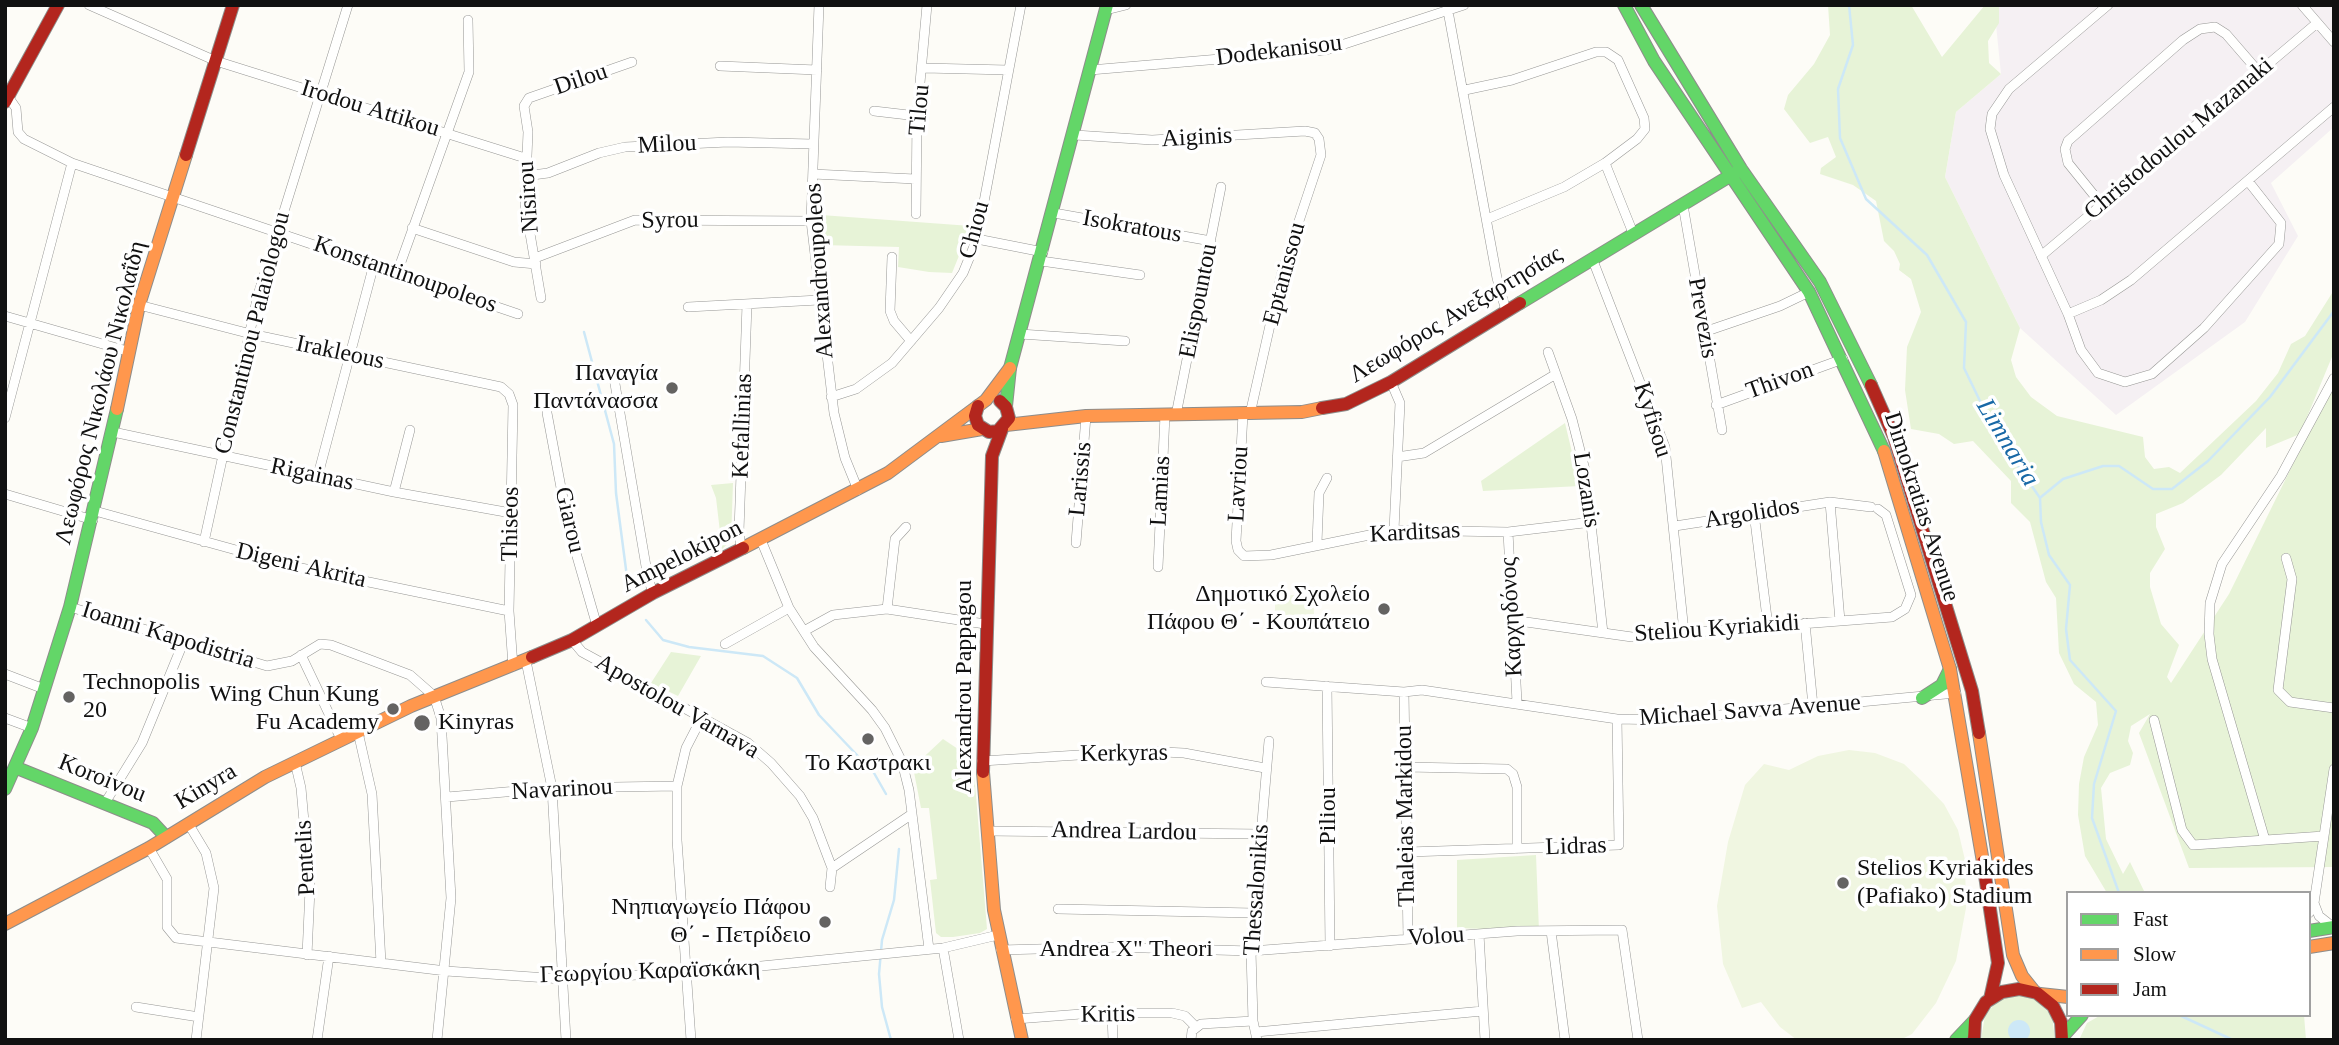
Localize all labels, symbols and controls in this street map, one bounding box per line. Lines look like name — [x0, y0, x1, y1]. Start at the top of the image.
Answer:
street label: Dodekanisou — [1214, 29, 1344, 73]
street label: Christodoulou Mazanaki — [2079, 51, 2279, 227]
street label: Dilou — [550, 57, 612, 103]
street label: Irodou Attikou — [297, 74, 443, 144]
street label: Tilou — [903, 83, 937, 137]
street label: Aiginis — [1161, 122, 1233, 154]
street label: Milou — [637, 129, 697, 161]
street label: Nisirou — [512, 160, 546, 234]
street label: Alexandroupoleos — [799, 182, 841, 360]
street label: Chiou — [953, 198, 997, 262]
street label: Isokratous — [1080, 204, 1184, 250]
street label: Syrou — [641, 206, 699, 236]
street label: Constantinou Palaiologou — [209, 209, 297, 457]
street label: Eptanissou — [1257, 219, 1313, 329]
street label: Konstantinoupoleos — [310, 230, 500, 320]
street label: Λεωφόρος Νικολάου Νικολαΐδη — [49, 238, 153, 548]
street label: Λεωφόρος Ανεξαρτησίας — [1344, 240, 1568, 390]
street label: Elispountou — [1174, 241, 1224, 361]
street label: Prevezis — [1681, 275, 1723, 361]
street label: Irakleous — [293, 330, 387, 376]
street label: Thivon — [1743, 356, 1817, 406]
place label: Παναγία Παντάνασσα — [533, 360, 658, 416]
street label: Kefallinias — [727, 373, 759, 479]
street label: Kyfisou — [1626, 379, 1678, 461]
marker: Παναγία Παντάνασσα — [664, 380, 680, 396]
water label: Limnaria — [1969, 393, 2045, 493]
street label: Dimokratias Avenue — [1877, 409, 1965, 605]
street label: Larissis — [1063, 441, 1099, 517]
street label: Lavriou — [1223, 445, 1255, 523]
street label: Lozanis — [1566, 450, 1606, 530]
street label: Rigainas — [268, 452, 356, 498]
street label: Lamias — [1145, 455, 1177, 527]
street label: Giarou — [547, 484, 591, 556]
street label: Thiseos — [496, 486, 526, 562]
street label: Argolidos — [1703, 492, 1801, 536]
street label: Ampelokipon — [617, 514, 747, 600]
street label: Karditsas — [1369, 516, 1461, 550]
street label: Digeni Akrita — [233, 537, 369, 595]
street label: Καρχηδόνος — [1494, 556, 1530, 678]
street label: Alexandrou Pappagou — [951, 580, 979, 794]
place label: Δημοτικό Σχολείο Πάφου Θ΄ - Κουπάτειο — [1147, 581, 1370, 637]
street label: Ioanni Kapodistria — [78, 596, 258, 676]
marker: Δημοτικό Σχολείο Πάφου Θ΄ - Κουπάτειο — [1376, 601, 1392, 617]
street label: Steliou Kyriakidi — [1633, 609, 1801, 649]
street label: Apostolou Varnava — [590, 648, 764, 766]
place label: Technopolis 20 — [83, 669, 200, 725]
place label: Wing Chun Kung Fu Academy — [209, 681, 379, 737]
marker: Technopolis 20 — [61, 689, 77, 705]
street label: Michael Savva Avenue — [1638, 689, 1862, 733]
marker: Wing Chun Kung Fu Academy — [385, 701, 401, 717]
place label: Kinyras — [438, 709, 514, 737]
marker: Kinyras — [412, 713, 432, 733]
street label: Thaleias Markidou — [1390, 725, 1422, 907]
marker: Το Καστρακι — [860, 731, 876, 747]
street label: Kerkyras — [1080, 739, 1168, 769]
street label: Koroivou — [54, 748, 150, 810]
place label: Το Καστρακι — [805, 750, 931, 778]
street label: Kinyra — [170, 757, 242, 817]
street label: Navarinou — [511, 773, 613, 807]
street label: Piliou — [1315, 787, 1343, 845]
street label: Andrea Lardou — [1051, 816, 1197, 848]
street label: Pentelis — [290, 819, 322, 897]
street label: Thessalonikis — [1238, 823, 1276, 957]
street label: Lidras — [1545, 832, 1607, 862]
place label: Stelios Kyriakides (Pafiako) Stadium — [1857, 855, 2034, 911]
marker: Stelios Kyriakides (Pafiako) Stadium — [1835, 875, 1851, 891]
legend — [2066, 891, 2311, 1017]
place label: Νηπιαγωγείο Πάφου Θ΄ - Πετρίδειο — [611, 894, 811, 950]
text: Fast — [2133, 907, 2168, 931]
marker: Νηπιαγωγείο Πάφου Θ΄ - Πετρίδειο — [817, 914, 833, 930]
street label: Volou — [1407, 921, 1465, 953]
street label: Andrea X" Theori — [1039, 936, 1213, 964]
text: Slow — [2133, 942, 2176, 966]
street label: Γεωργίου Καραϊσκάκη — [539, 954, 761, 990]
text: Jam — [2133, 977, 2167, 1001]
street label: Kritis — [1080, 1000, 1136, 1030]

